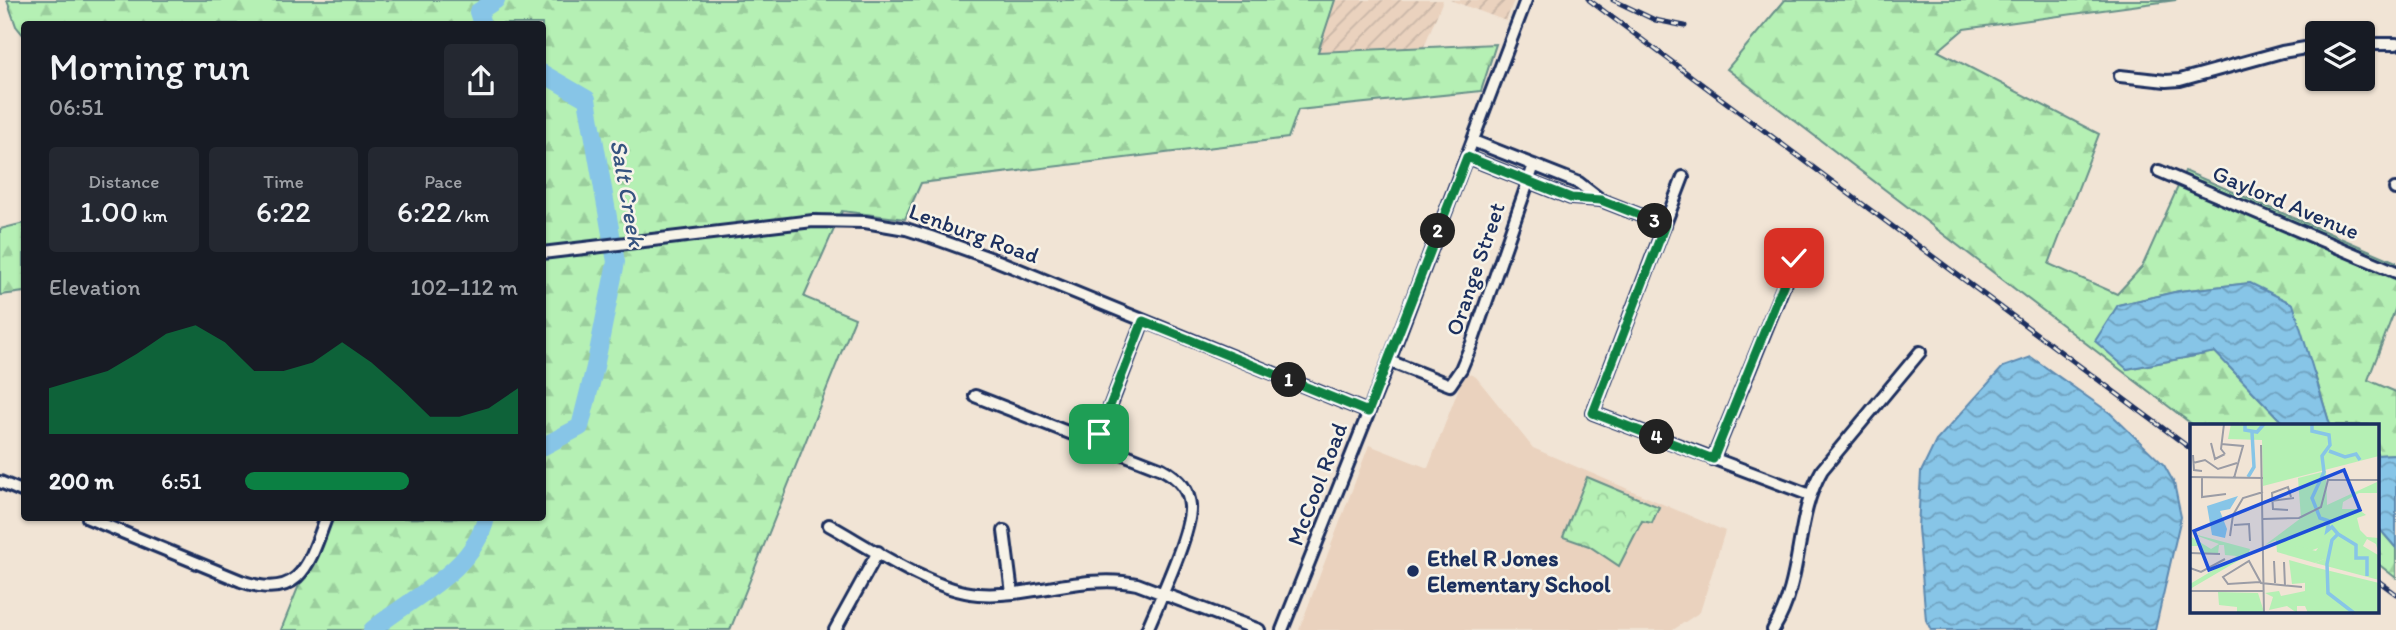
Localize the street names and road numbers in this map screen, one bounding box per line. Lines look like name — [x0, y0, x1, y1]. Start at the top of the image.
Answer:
street label: Gaylord Avenue — [2208, 158, 2364, 246]
street label: Lenburg Road — [905, 197, 1043, 269]
street label: Orange Street — [1439, 198, 1511, 339]
street label: McCool Road — [1281, 418, 1353, 549]

